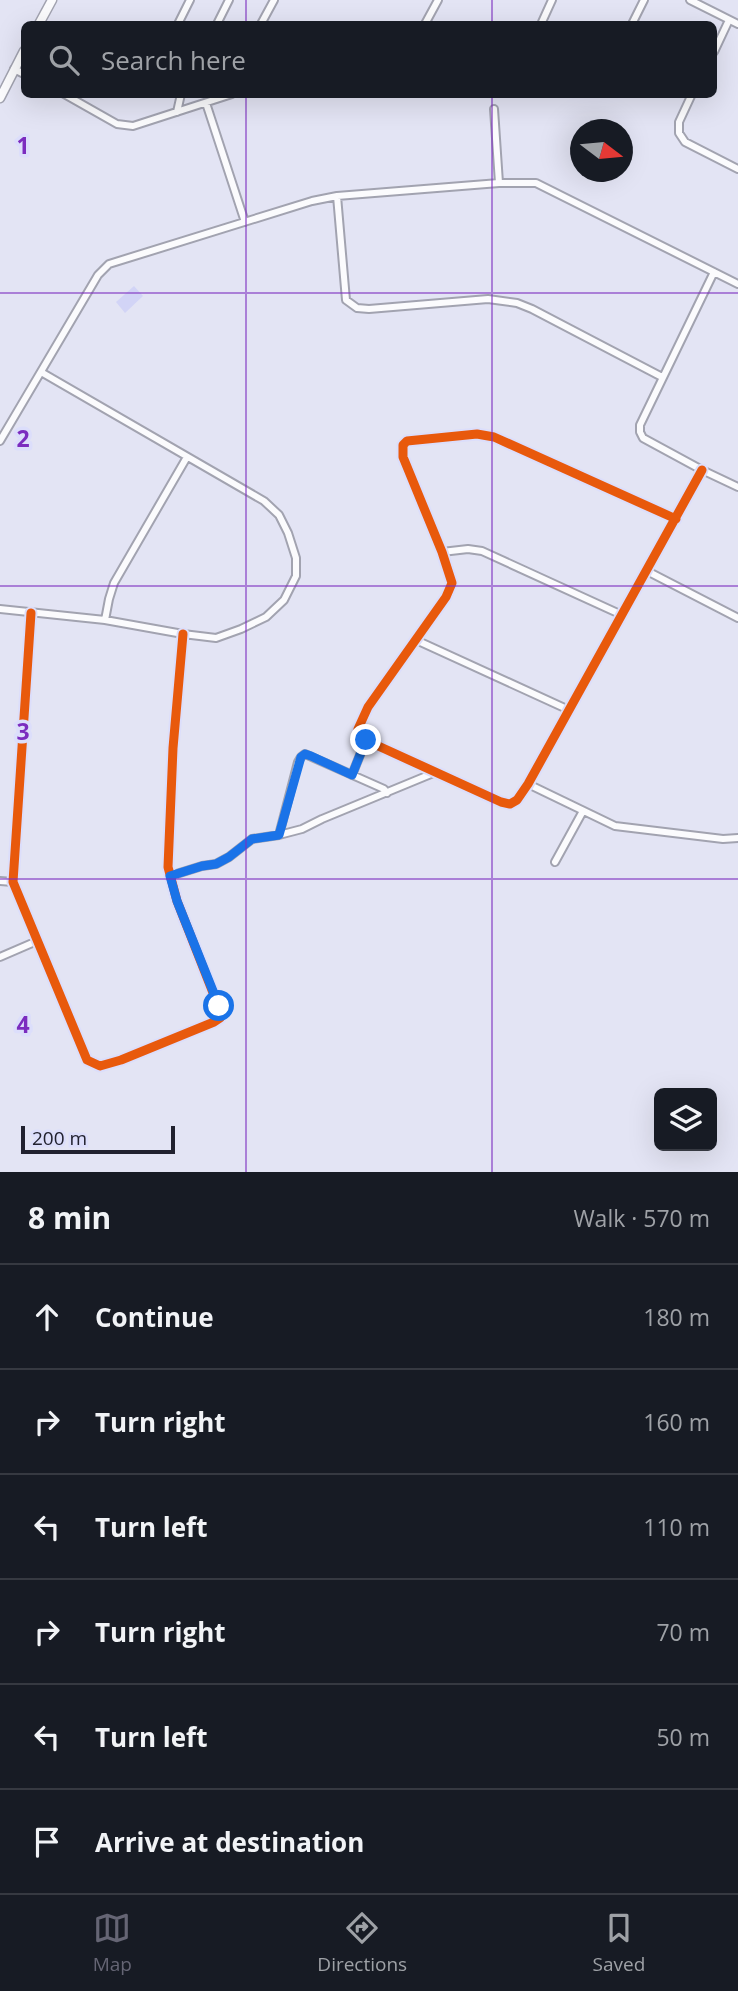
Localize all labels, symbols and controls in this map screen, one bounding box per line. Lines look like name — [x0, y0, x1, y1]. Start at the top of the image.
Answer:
search box — [21, 21, 717, 98]
icon: search — [45, 41, 83, 79]
text: Search here — [101, 42, 246, 78]
north arrow — [570, 119, 633, 182]
text: 1 — [16, 129, 30, 161]
text: 2 — [16, 422, 30, 454]
text: 3 — [16, 715, 30, 747]
route end — [350, 724, 381, 755]
route start — [203, 990, 234, 1021]
text: 4 — [16, 1008, 30, 1040]
map controls — [654, 1088, 717, 1151]
button: layers — [654, 1088, 717, 1151]
scale bar — [21, 1123, 175, 1155]
text: 200 m — [32, 1125, 87, 1151]
text: 8 min — [28, 1197, 111, 1238]
text: Walk · 570 m — [573, 1202, 710, 1234]
icon: ahead — [28, 1298, 66, 1336]
text: Continue — [95, 1299, 214, 1335]
text: 180 m — [643, 1301, 710, 1333]
icon: right — [28, 1403, 66, 1441]
text: Turn right — [95, 1404, 226, 1440]
text: 160 m — [643, 1406, 710, 1438]
icon: left — [28, 1508, 66, 1546]
text: Turn left — [95, 1509, 207, 1545]
text: 110 m — [643, 1511, 710, 1543]
icon: right — [28, 1613, 66, 1651]
text: Turn right — [95, 1614, 226, 1650]
text: 70 m — [656, 1616, 710, 1648]
icon: left — [28, 1718, 66, 1756]
text: Turn left — [95, 1719, 207, 1755]
text: 50 m — [656, 1721, 710, 1753]
icon: arrive — [28, 1823, 66, 1861]
text: Arrive at destination — [95, 1824, 364, 1860]
tab: Map — [93, 1909, 132, 1977]
tab: Directions — [317, 1909, 407, 1977]
tab: Saved — [593, 1909, 645, 1977]

